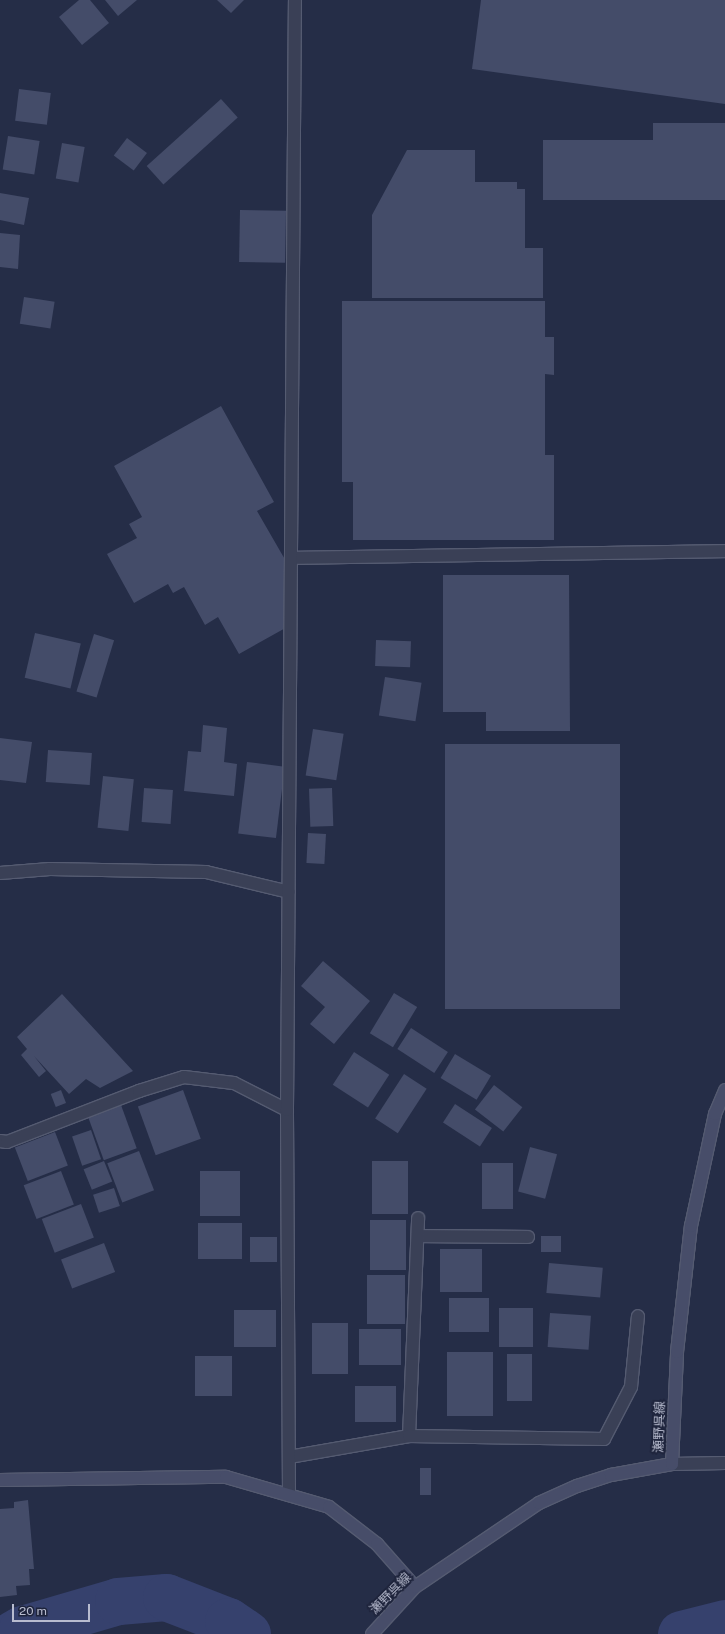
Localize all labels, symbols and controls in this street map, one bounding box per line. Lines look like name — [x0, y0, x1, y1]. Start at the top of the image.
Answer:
street label: 瀬野呉線 — [651, 1401, 669, 1453]
street label: 瀬野呉線 — [367, 1570, 415, 1618]
scale bar — [14, 1596, 92, 1622]
text: 20 m — [19, 1604, 47, 1618]

